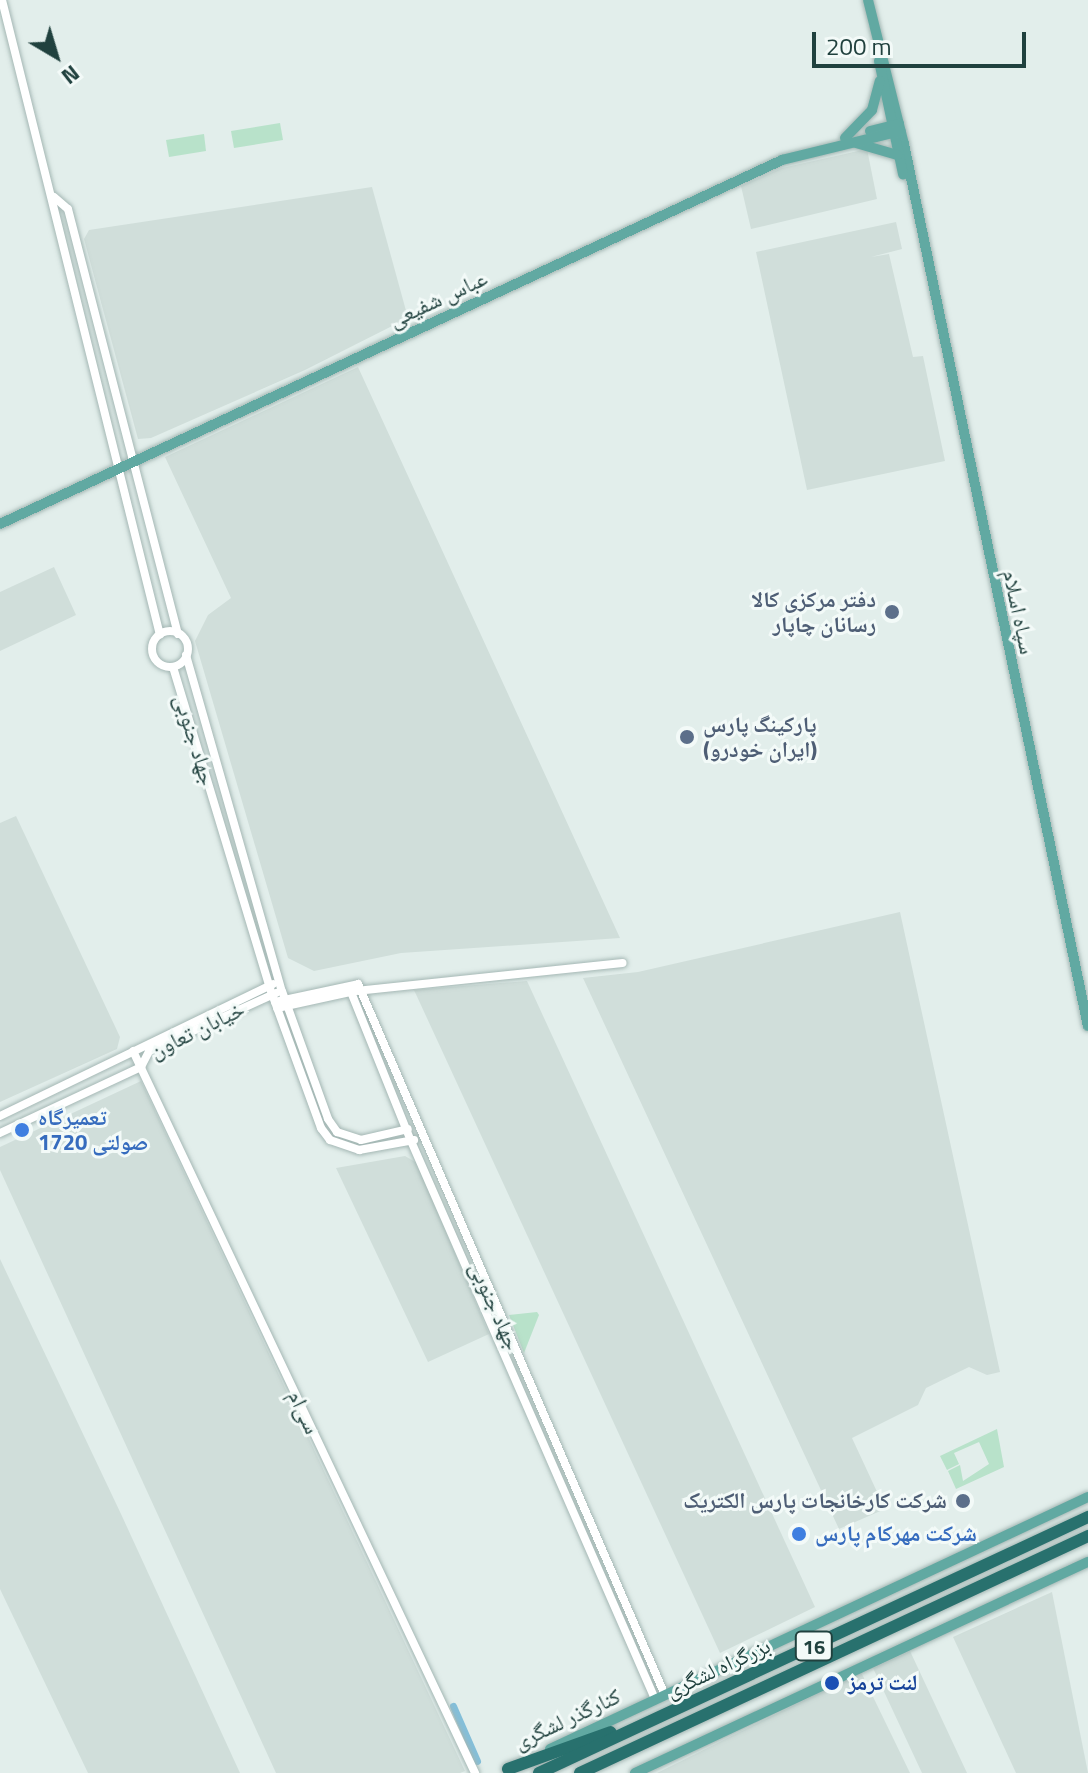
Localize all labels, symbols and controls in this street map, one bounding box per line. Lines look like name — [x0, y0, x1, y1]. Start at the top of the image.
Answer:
north arrow — [16, 16, 96, 96]
scale bar — [816, 16, 1030, 66]
text: 200 m — [826, 28, 892, 64]
text: N — [54, 57, 87, 93]
street label: عباس شفیعی — [385, 265, 491, 333]
street label: سپاه اسلام — [997, 567, 1041, 657]
place label: دفتر مرکزی کالا رسانان چاپار — [751, 586, 876, 638]
marker: دفتر مرکزی کالا رسانان چاپار — [883, 603, 901, 621]
street label: جهاد جنوبی — [169, 691, 221, 789]
place label: پارکینگ پارس (ایران خودرو) — [703, 711, 817, 762]
marker: پارکینگ پارس (ایران خودرو) — [678, 728, 696, 746]
street label: خیابان تعاون — [145, 996, 249, 1064]
place label: تعمیرگاه 1720 صولتی — [38, 1104, 148, 1156]
marker: تعمیرگاه 1720 صولتی — [13, 1121, 31, 1139]
street label: جهاد جنوبی — [464, 1258, 526, 1354]
street label: سی‌ام — [282, 1386, 326, 1438]
place label: شرکت کارخانجات پارس الکتریک — [683, 1488, 947, 1514]
marker: شرکت کارخانجات پارس الکتریک — [954, 1492, 972, 1510]
place label: شرکت مهرکام پارس — [815, 1521, 977, 1547]
marker: شرکت مهرکام پارس — [790, 1525, 808, 1543]
road number: 16 — [794, 1630, 834, 1662]
street label: بزرگراه لشگری — [662, 1632, 774, 1704]
place label: لنت ترمز — [848, 1670, 917, 1696]
marker: لنت ترمز — [823, 1674, 841, 1692]
street label: کنارگذر لشگری — [510, 1683, 624, 1755]

